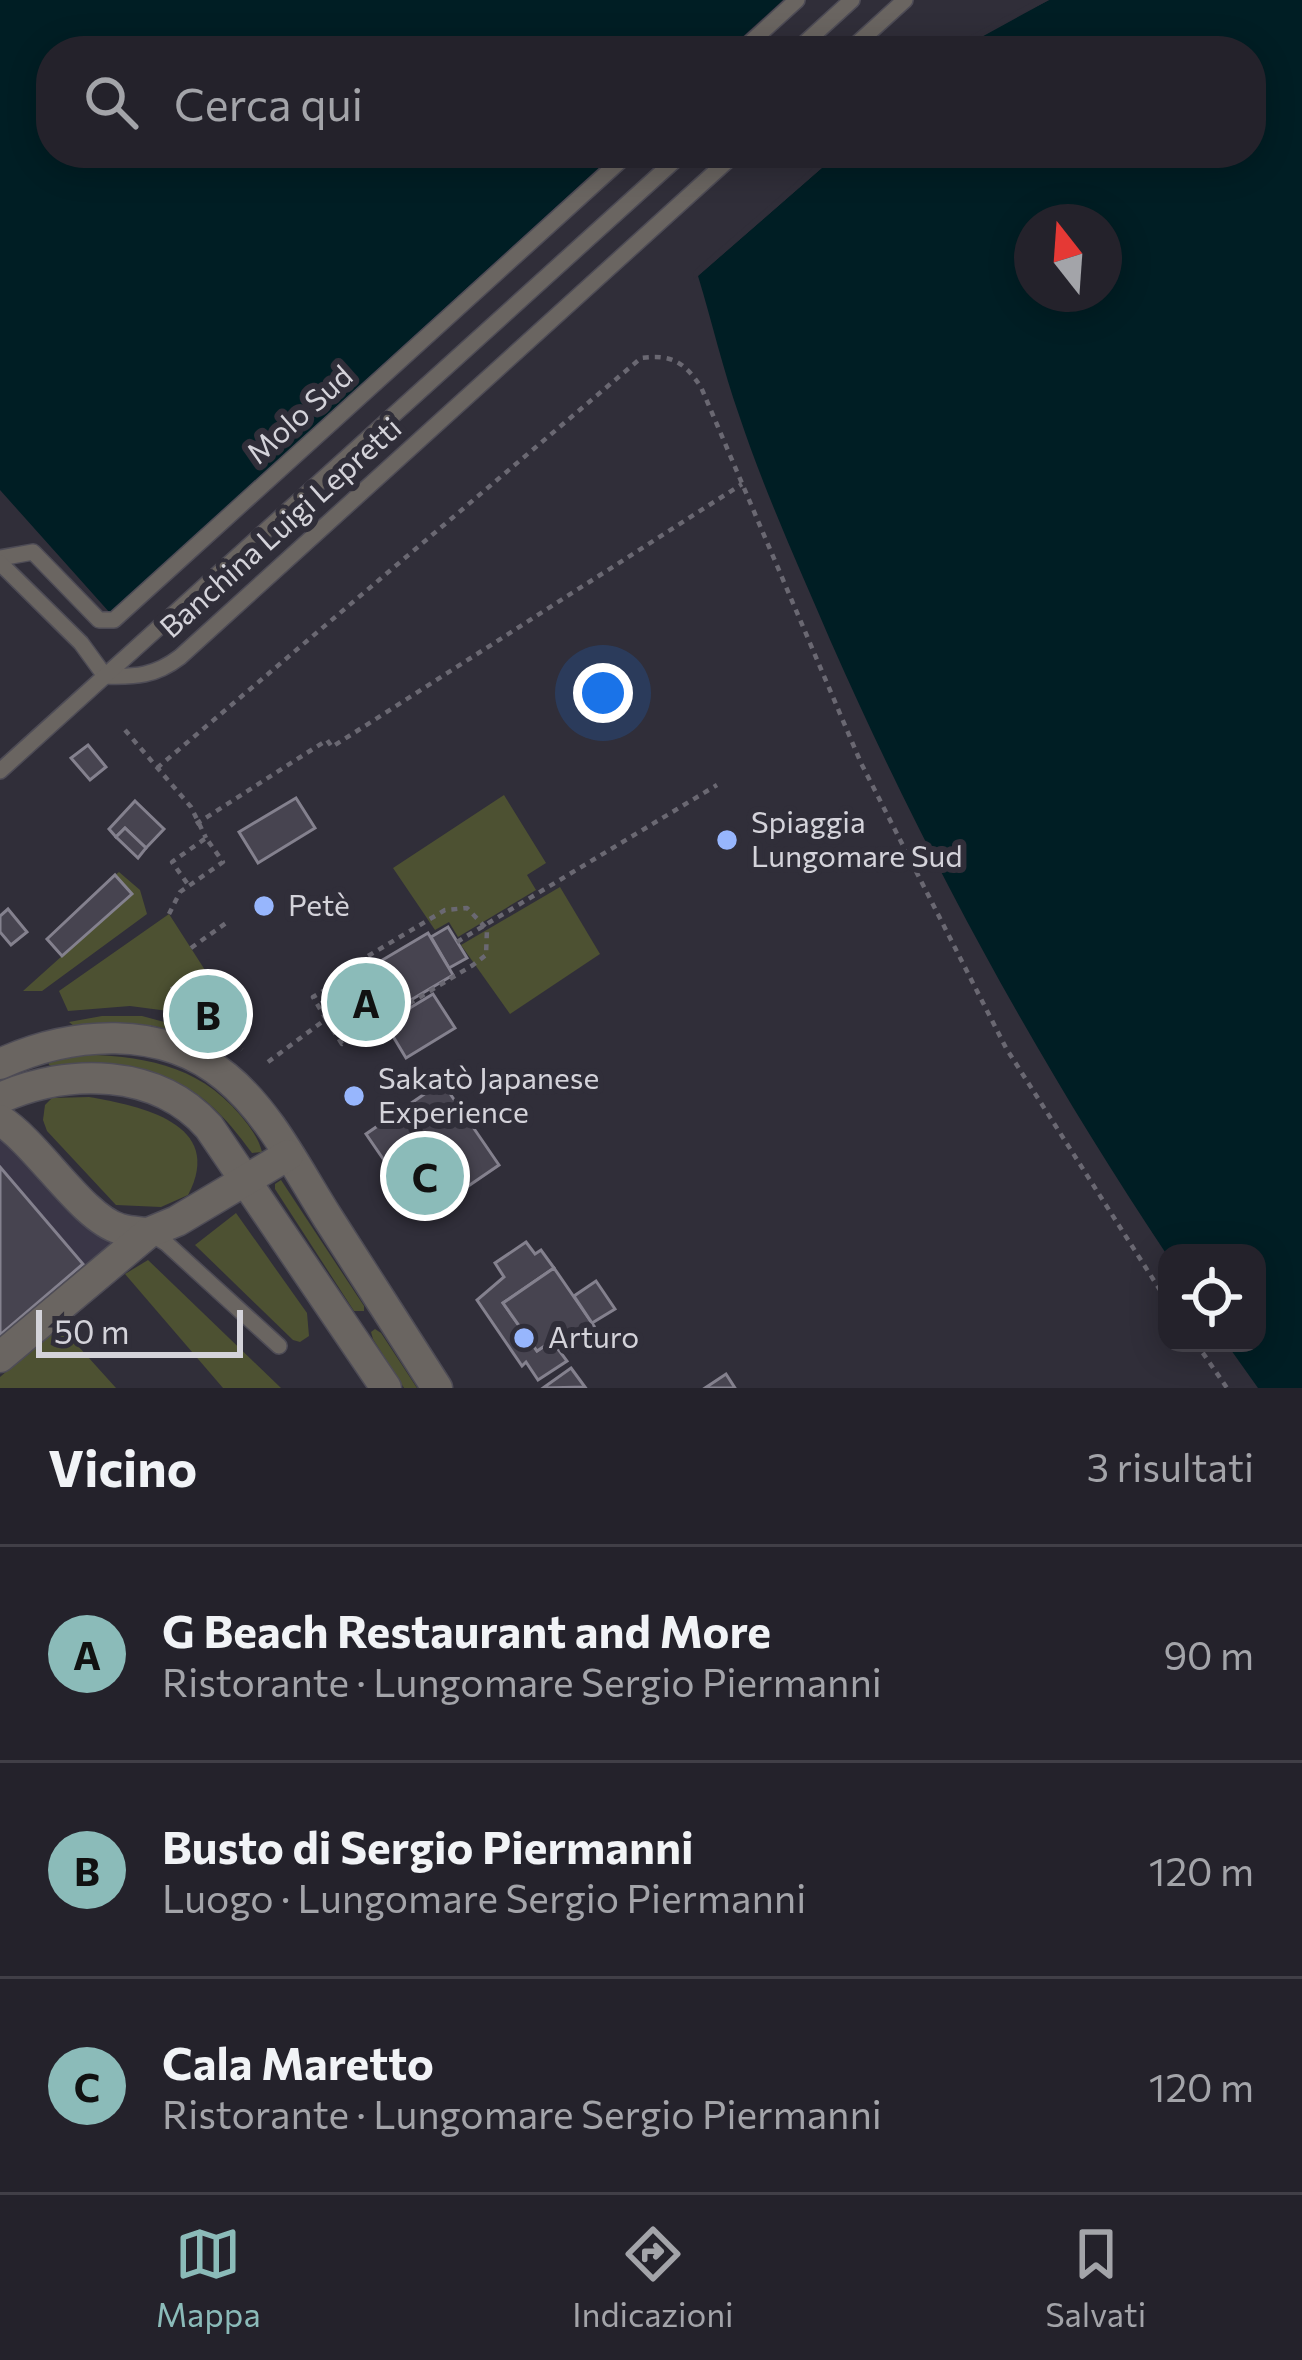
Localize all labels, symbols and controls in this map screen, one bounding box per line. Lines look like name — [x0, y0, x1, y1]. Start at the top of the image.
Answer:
search box — [36, 36, 1266, 168]
icon: search — [78, 69, 144, 135]
text: Cerca qui — [174, 75, 363, 130]
north arrow — [1014, 204, 1122, 312]
street label: Molo Sud — [238, 356, 359, 470]
street label: Banchina Luigi Lepretti — [151, 408, 408, 644]
your location — [573, 663, 633, 723]
place label: Spiaggia Lungomare Sud — [751, 802, 963, 873]
marker: Spiaggia Lungomare Sud — [714, 827, 740, 853]
place label: Petè — [288, 885, 350, 922]
marker: Petè — [251, 893, 277, 919]
pin: A — [327, 957, 405, 1047]
pin: B — [169, 969, 247, 1059]
place label: Sakatò Japanese Experience — [378, 1058, 599, 1129]
marker: Sakatò Japanese Experience — [341, 1083, 367, 1109]
pin: C — [386, 1131, 464, 1221]
map controls — [1158, 1244, 1266, 1352]
button: locate — [1158, 1244, 1266, 1352]
scale bar — [36, 1304, 243, 1357]
text: 50 m — [54, 1310, 130, 1351]
place label: Arturo — [548, 1317, 639, 1354]
marker: Arturo — [511, 1325, 537, 1351]
text: Vicino — [48, 1435, 197, 1498]
text: 3 risultati — [1087, 1442, 1254, 1490]
text: G Beach Restaurant and More — [162, 1602, 771, 1657]
text: A — [73, 1630, 101, 1678]
text: 90 m — [1163, 1630, 1254, 1678]
text: Ristorante · Lungomare Sergio Piermanni — [162, 1657, 882, 1705]
text: Busto di Sergio Piermanni — [162, 1818, 694, 1873]
text: B — [74, 1846, 100, 1894]
text: 120 m — [1149, 1846, 1254, 1894]
text: Luogo · Lungomare Sergio Piermanni — [162, 1873, 806, 1921]
text: Cala Maretto — [162, 2034, 434, 2089]
text: C — [74, 2062, 100, 2110]
text: 120 m — [1149, 2062, 1254, 2110]
text: Ristorante · Lungomare Sergio Piermanni — [162, 2089, 882, 2137]
tab: Mappa — [156, 2221, 261, 2334]
tab: Indicazioni — [572, 2221, 734, 2334]
tab: Salvati — [1045, 2221, 1146, 2334]

